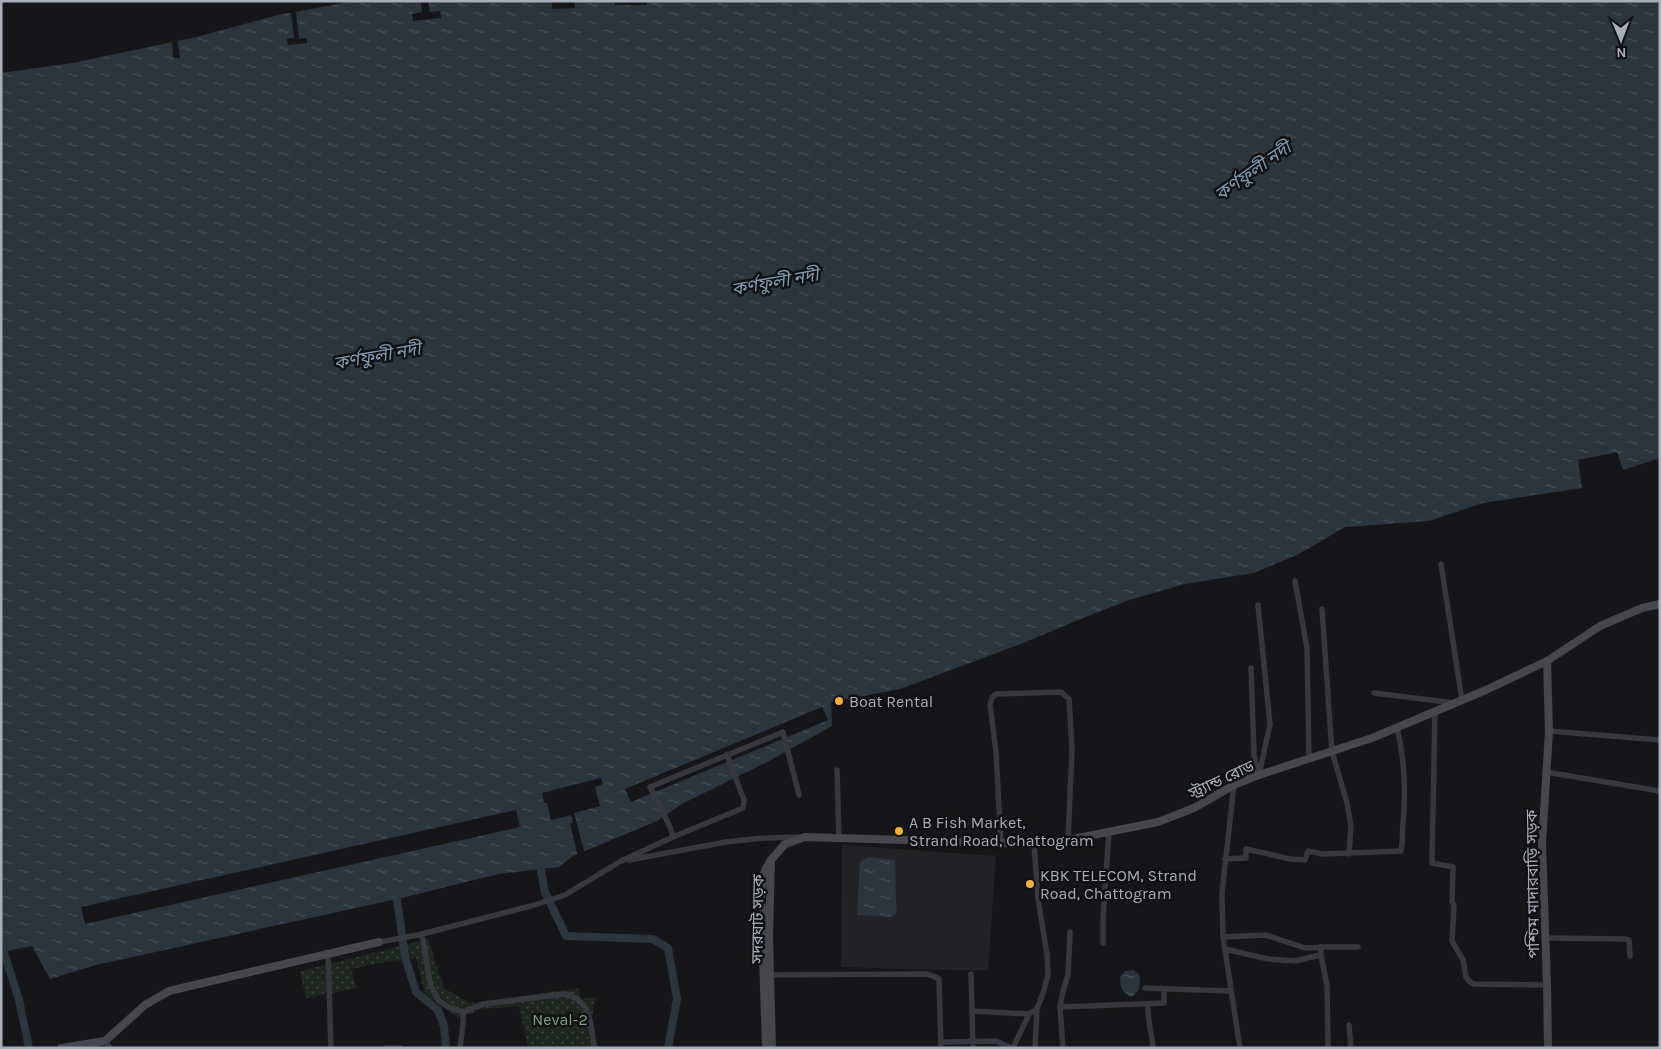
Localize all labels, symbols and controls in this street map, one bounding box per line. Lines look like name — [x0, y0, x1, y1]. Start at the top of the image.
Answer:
north arrow — [1596, 15, 1646, 65]
text: N — [1616, 44, 1626, 61]
water label: কর্ণফুলী নদী — [1211, 135, 1298, 205]
water label: কর্ণফুলী নদী — [730, 263, 823, 300]
water label: কর্ণফুলী নদী — [332, 337, 425, 374]
place label: Boat Rental — [849, 692, 933, 711]
marker: Boat Rental — [833, 695, 845, 707]
street label: স্ট্র্যান্ড রোড — [1184, 756, 1258, 803]
street label: পশ্চিম মাদারবাড়ি সড়ক — [1522, 808, 1543, 959]
place label: A B Fish Market, Strand Road, Chattogram — [909, 813, 1094, 850]
marker: A B Fish Market, Strand Road, Chattogram — [893, 825, 905, 837]
place label: KBK TELECOM, Strand Road, Chattogram — [1040, 866, 1197, 903]
street label: সদরঘাট সড়ক — [747, 873, 768, 965]
marker: KBK TELECOM, Strand Road, Chattogram — [1024, 878, 1036, 890]
park label: Neval-2 — [532, 1010, 588, 1029]

